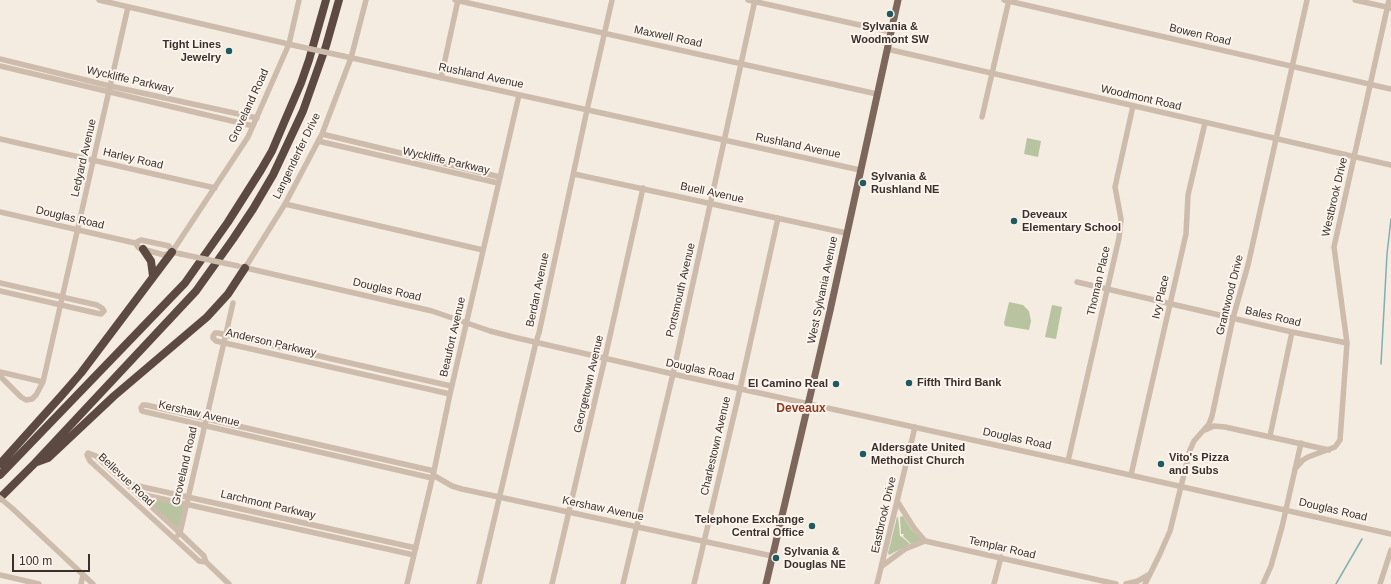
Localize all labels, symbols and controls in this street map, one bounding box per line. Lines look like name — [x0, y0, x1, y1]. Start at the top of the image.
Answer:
marker: Sylvania & Woodmont SW — [885, 9, 895, 19]
place label: Sylvania & Woodmont SW — [851, 20, 929, 46]
street label: Bowen Road — [1168, 21, 1232, 49]
street label: Maxwell Road — [633, 23, 703, 51]
place label: Tight Lines Jewelry — [163, 38, 221, 64]
marker: Tight Lines Jewelry — [224, 46, 234, 56]
street label: Rushland Avenue — [437, 61, 525, 91]
street label: Wyckliffe Parkway — [85, 64, 175, 96]
street label: Groveland Road — [226, 67, 272, 145]
street label: Woodmont Road — [1099, 82, 1183, 114]
street label: Langenderfer Drive — [270, 111, 324, 201]
street label: Ledyard Avenue — [69, 118, 99, 198]
street label: Rushland Avenue — [754, 131, 842, 161]
street label: Wyckliffe Parkway — [401, 145, 491, 177]
street label: Harley Road — [102, 146, 164, 172]
street label: Westbrook Drive — [1319, 156, 1351, 238]
place label: Sylvania & Rushland NE — [871, 170, 939, 196]
marker: Sylvania & Rushland NE — [858, 178, 868, 188]
street label: Buell Avenue — [679, 180, 745, 206]
street label: Douglas Road — [35, 204, 105, 232]
place label: Deveaux Elementary School — [1022, 208, 1121, 234]
marker: Deveaux Elementary School — [1009, 216, 1019, 226]
street label: West Sylvania Avenue — [805, 235, 841, 345]
street label: Portsmouth Avenue — [664, 242, 698, 338]
street label: Thoman Place — [1085, 245, 1113, 317]
street label: Berdan Avenue — [524, 252, 552, 328]
street label: Grantwood Drive — [1214, 253, 1246, 337]
street label: Ivy Place — [1150, 274, 1172, 320]
street label: Douglas Road — [352, 276, 422, 304]
street label: Beaufort Avenue — [437, 296, 469, 378]
street label: Bales Road — [1244, 304, 1302, 330]
street label: Anderson Parkway — [225, 326, 317, 360]
street label: Georgetown Avenue — [571, 334, 607, 434]
street label: Douglas Road — [665, 356, 735, 384]
place label: Fifth Third Bank — [917, 376, 1001, 390]
place label: El Camino Real — [748, 377, 828, 391]
marker: Fifth Third Bank — [904, 378, 914, 388]
marker: El Camino Real — [831, 379, 841, 389]
street label: Charlestown Avenue — [698, 395, 734, 497]
street label: Kershaw Avenue — [157, 398, 241, 430]
district label: Deveaux — [776, 402, 826, 416]
street label: Groveland Road — [170, 425, 200, 507]
street label: Douglas Road — [982, 425, 1052, 453]
place label: Aldersgate United Methodist Church — [871, 441, 965, 467]
marker: Aldersgate United Methodist Church — [858, 449, 868, 459]
street label: Bellevue Road — [95, 451, 157, 509]
place label: Vito's Pizza and Subs — [1169, 451, 1229, 477]
marker: Vito's Pizza and Subs — [1156, 459, 1166, 469]
street label: Eastbrook Drive — [869, 475, 899, 555]
street label: Larchmont Parkway — [219, 488, 317, 522]
street label: Kershaw Avenue — [561, 494, 645, 524]
street label: Douglas Road — [1298, 496, 1368, 524]
place label: Telephone Exchange Central Office — [695, 513, 804, 539]
marker: Telephone Exchange Central Office — [807, 521, 817, 531]
street label: Templar Road — [967, 534, 1037, 562]
place label: Sylvania & Douglas NE — [784, 545, 846, 571]
scale bar — [14, 546, 92, 572]
marker: Sylvania & Douglas NE — [771, 553, 781, 563]
text: 100 m — [19, 554, 52, 568]

